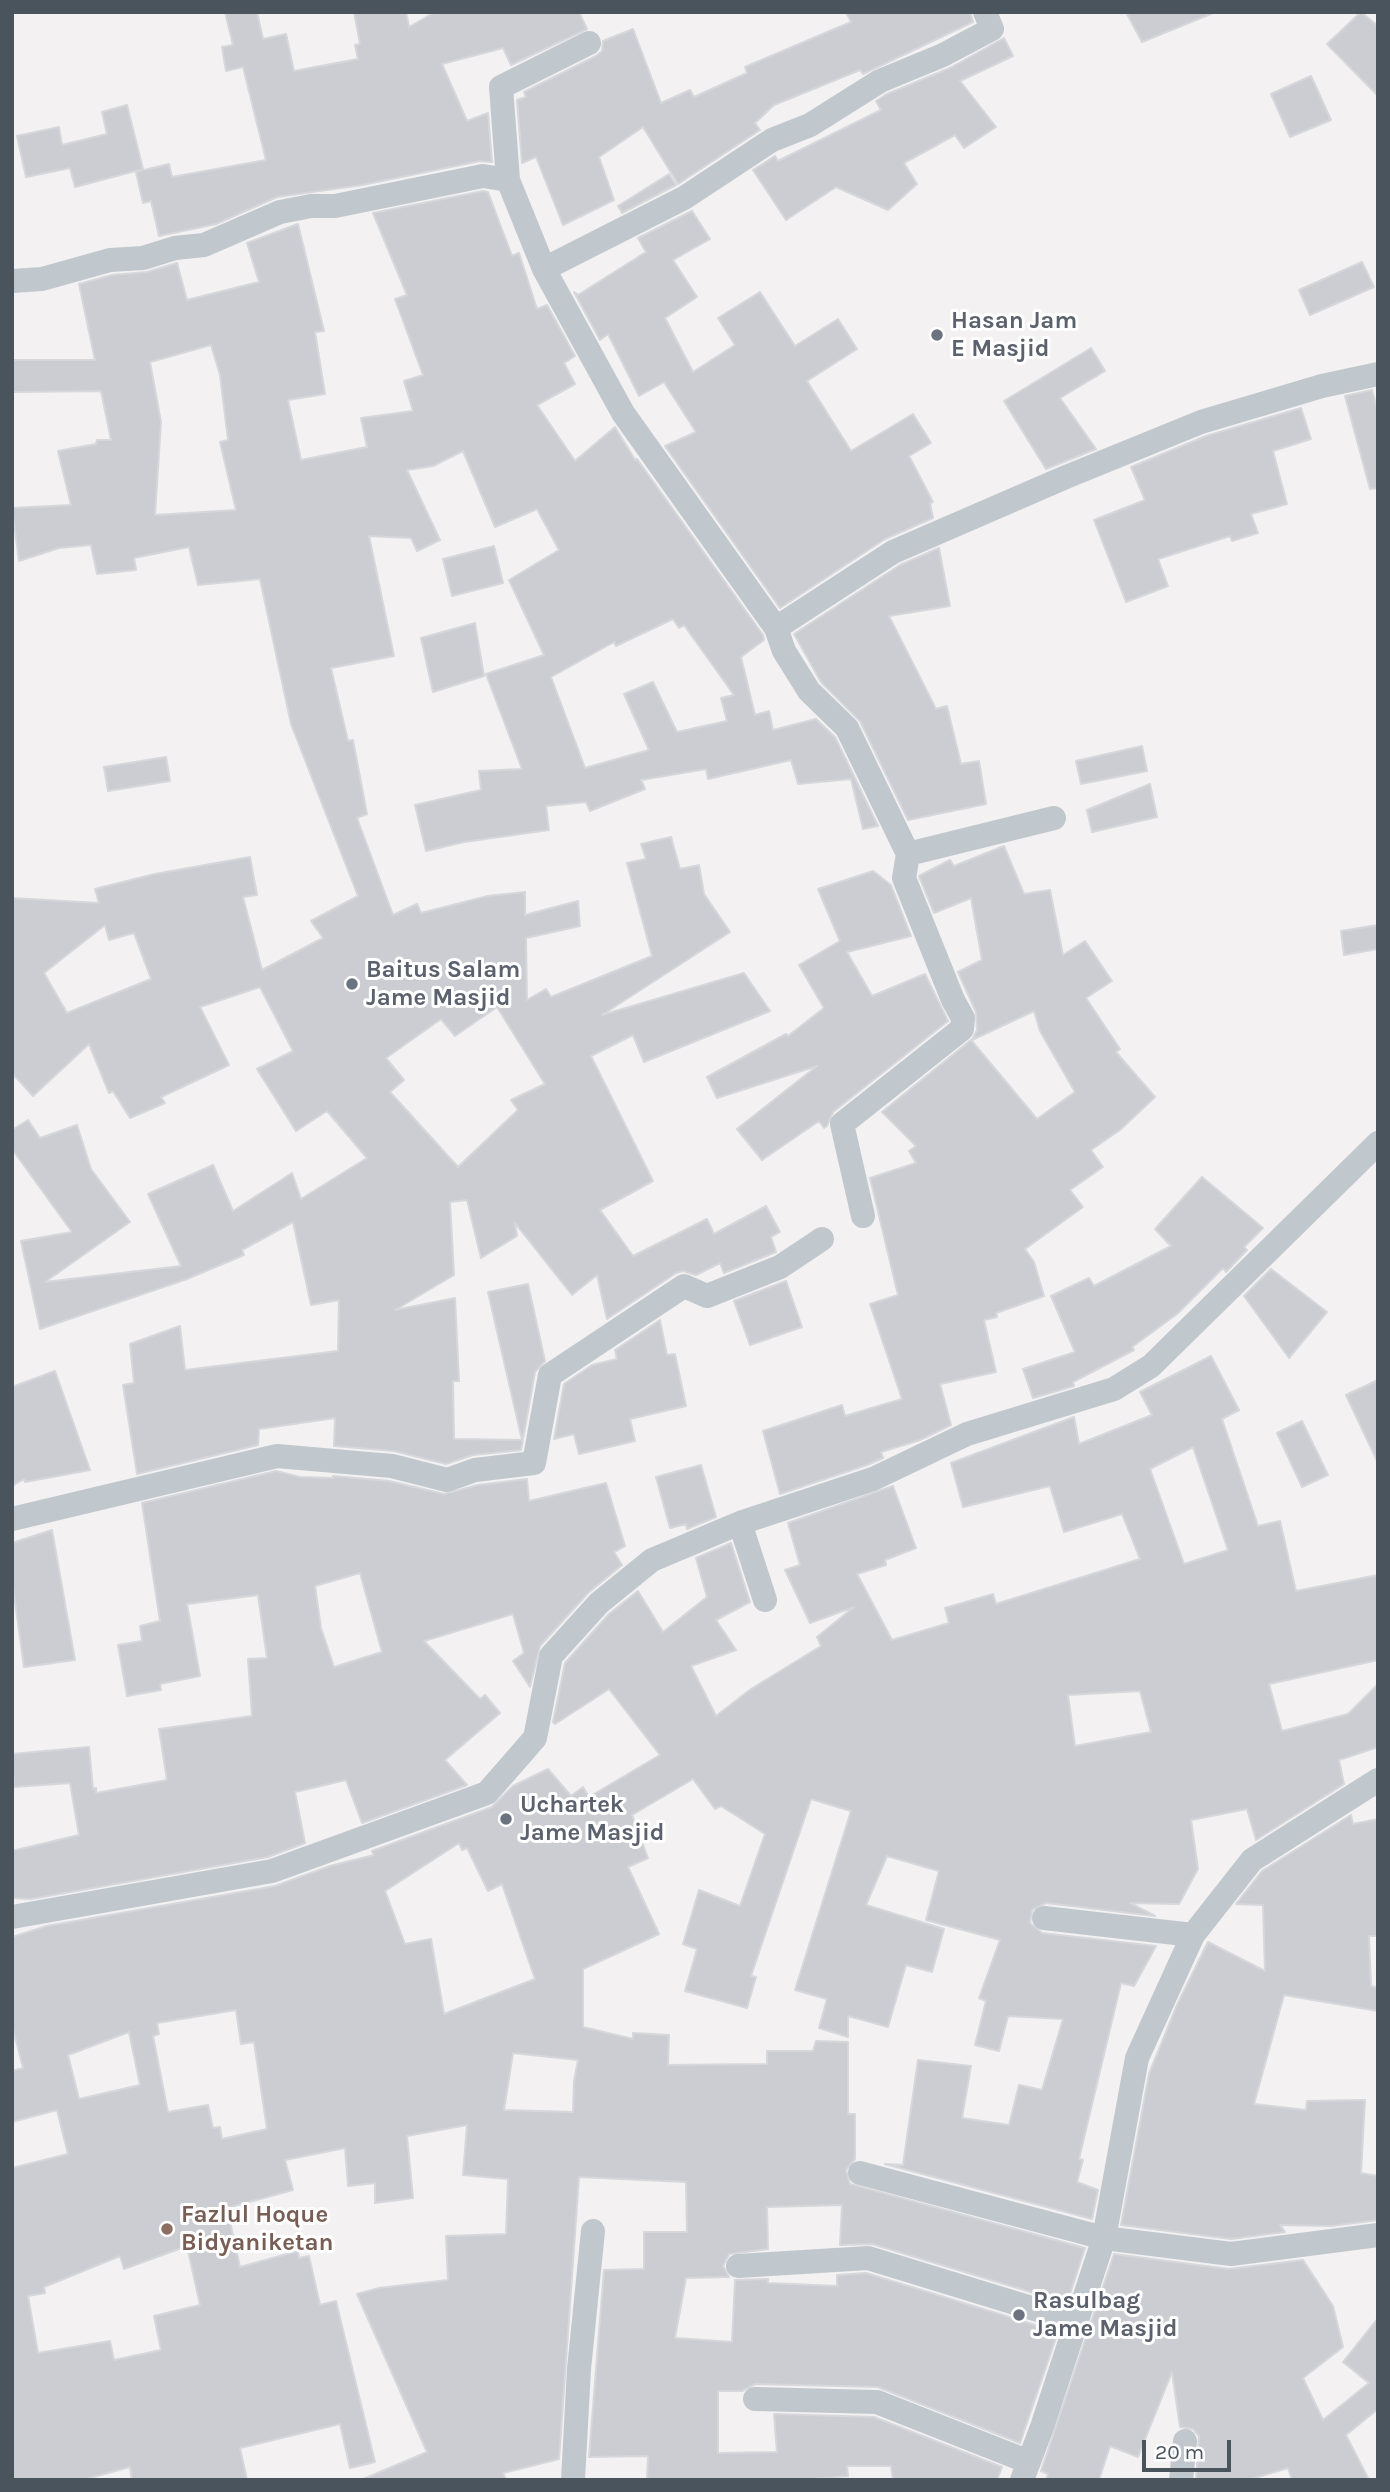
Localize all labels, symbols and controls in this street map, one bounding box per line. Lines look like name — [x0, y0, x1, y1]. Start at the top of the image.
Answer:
place label: Hasan Jam E Masjid — [951, 307, 1077, 363]
marker: Hasan Jam E Masjid — [929, 327, 945, 343]
place label: Baitus Salam Jame Masjid — [366, 956, 520, 1012]
marker: Baitus Salam Jame Masjid — [344, 976, 360, 992]
place label: Uchartek Jame Masjid — [520, 1791, 665, 1847]
marker: Uchartek Jame Masjid — [498, 1811, 514, 1827]
place label: Fazlul Hoque Bidyaniketan — [181, 2201, 333, 2257]
marker: Fazlul Hoque Bidyaniketan — [159, 2221, 175, 2237]
place label: Rasulbag Jame Masjid — [1033, 2287, 1178, 2343]
marker: Rasulbag Jame Masjid — [1011, 2307, 1027, 2323]
scale bar — [1145, 2426, 1234, 2470]
text: 20 m — [1155, 2440, 1204, 2464]

